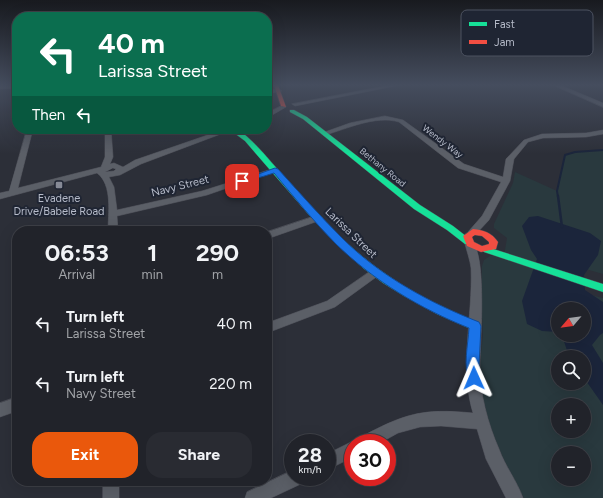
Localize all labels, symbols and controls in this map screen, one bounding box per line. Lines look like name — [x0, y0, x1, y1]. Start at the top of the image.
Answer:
legend — [461, 10, 593, 56]
text: Fast — [494, 18, 515, 31]
text: 40 m — [98, 26, 165, 60]
icon: left — [32, 28, 84, 80]
text: Jam — [494, 36, 515, 49]
text: Larissa Street — [98, 60, 208, 82]
icon: left — [73, 104, 95, 126]
text: Then — [32, 106, 65, 124]
street label: Wendy Way — [421, 122, 466, 160]
street label: Bethany Road — [358, 145, 408, 189]
pin — [225, 164, 259, 198]
icon: arrive — [231, 170, 253, 192]
street label: Navy Street — [150, 173, 210, 199]
marker: Evadene Drive/Babele Road — [54, 180, 64, 190]
place label: Evadene Drive/Babele Road — [14, 192, 104, 218]
street label: Larissa Street — [322, 205, 380, 261]
text: 06:53 — [45, 238, 109, 267]
text: 1 — [147, 238, 157, 267]
text: 290 — [196, 238, 239, 267]
text: Arrival — [58, 267, 95, 282]
text: min — [142, 267, 163, 282]
text: m — [212, 267, 223, 282]
north arrow — [551, 302, 591, 342]
map controls — [551, 302, 591, 486]
text: Turn left — [66, 308, 124, 326]
icon: left — [32, 313, 54, 335]
text: 40 m — [217, 315, 252, 333]
text: Larissa Street — [66, 326, 145, 341]
button: search — [551, 350, 591, 390]
position arrow — [453, 357, 495, 399]
text: Turn left — [66, 368, 124, 386]
icon: left — [32, 373, 54, 395]
text: 220 m — [209, 375, 252, 393]
text: Navy Street — [66, 386, 136, 401]
button: + — [551, 398, 591, 438]
button: Exit — [32, 432, 138, 478]
button: Share — [146, 432, 252, 478]
speed limit sign: 30 — [344, 434, 396, 486]
text: 28 — [298, 443, 322, 467]
button: − — [551, 446, 591, 486]
text: km/h — [299, 463, 321, 476]

